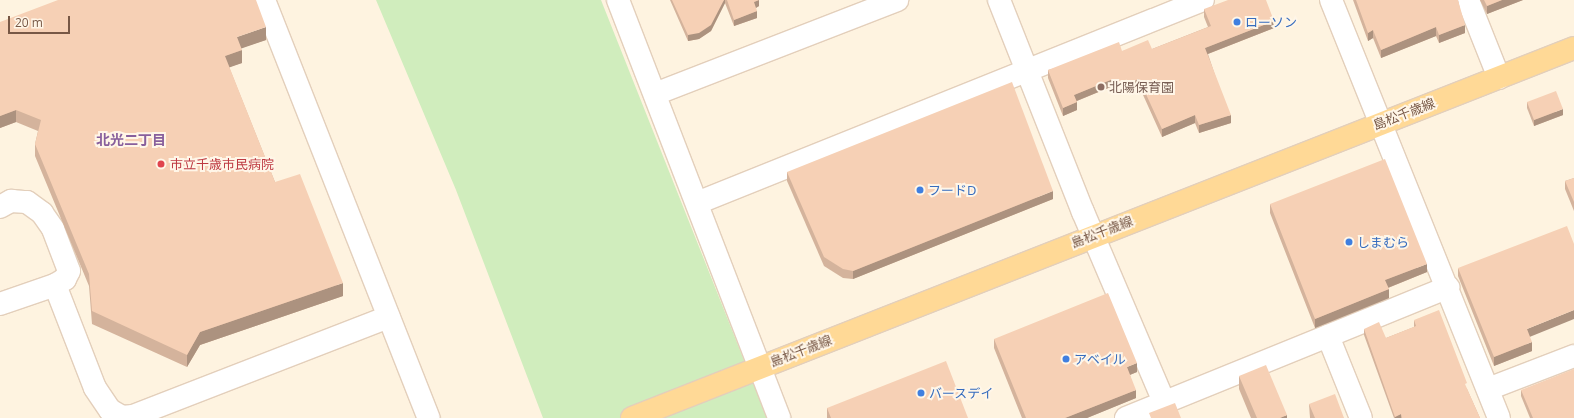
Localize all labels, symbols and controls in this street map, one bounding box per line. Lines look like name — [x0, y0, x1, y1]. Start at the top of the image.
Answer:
scale bar — [10, 8, 72, 34]
text: 20 m — [15, 14, 43, 31]
place label: ローソン — [1245, 14, 1297, 30]
marker: ローソン — [1232, 17, 1242, 27]
place label: 北陽保育園 — [1109, 79, 1174, 95]
marker: 北陽保育園 — [1096, 82, 1106, 92]
street label: 島松千歳線 — [1371, 95, 1437, 133]
district label: 北光二丁目 — [96, 132, 166, 148]
place label: 市立千歳市民病院 — [170, 156, 274, 172]
marker: 市立千歳市民病院 — [155, 158, 167, 170]
place label: フードD — [928, 182, 976, 198]
marker: フードD — [915, 185, 925, 195]
street label: 島松千歳線 — [1069, 213, 1135, 251]
place label: しまむら — [1357, 234, 1409, 250]
marker: しまむら — [1344, 237, 1354, 247]
street label: 島松千歳線 — [768, 332, 834, 370]
place label: アベイル — [1074, 351, 1126, 367]
marker: アベイル — [1061, 354, 1071, 364]
place label: バースデイ — [929, 385, 994, 401]
marker: バースデイ — [916, 388, 926, 398]

